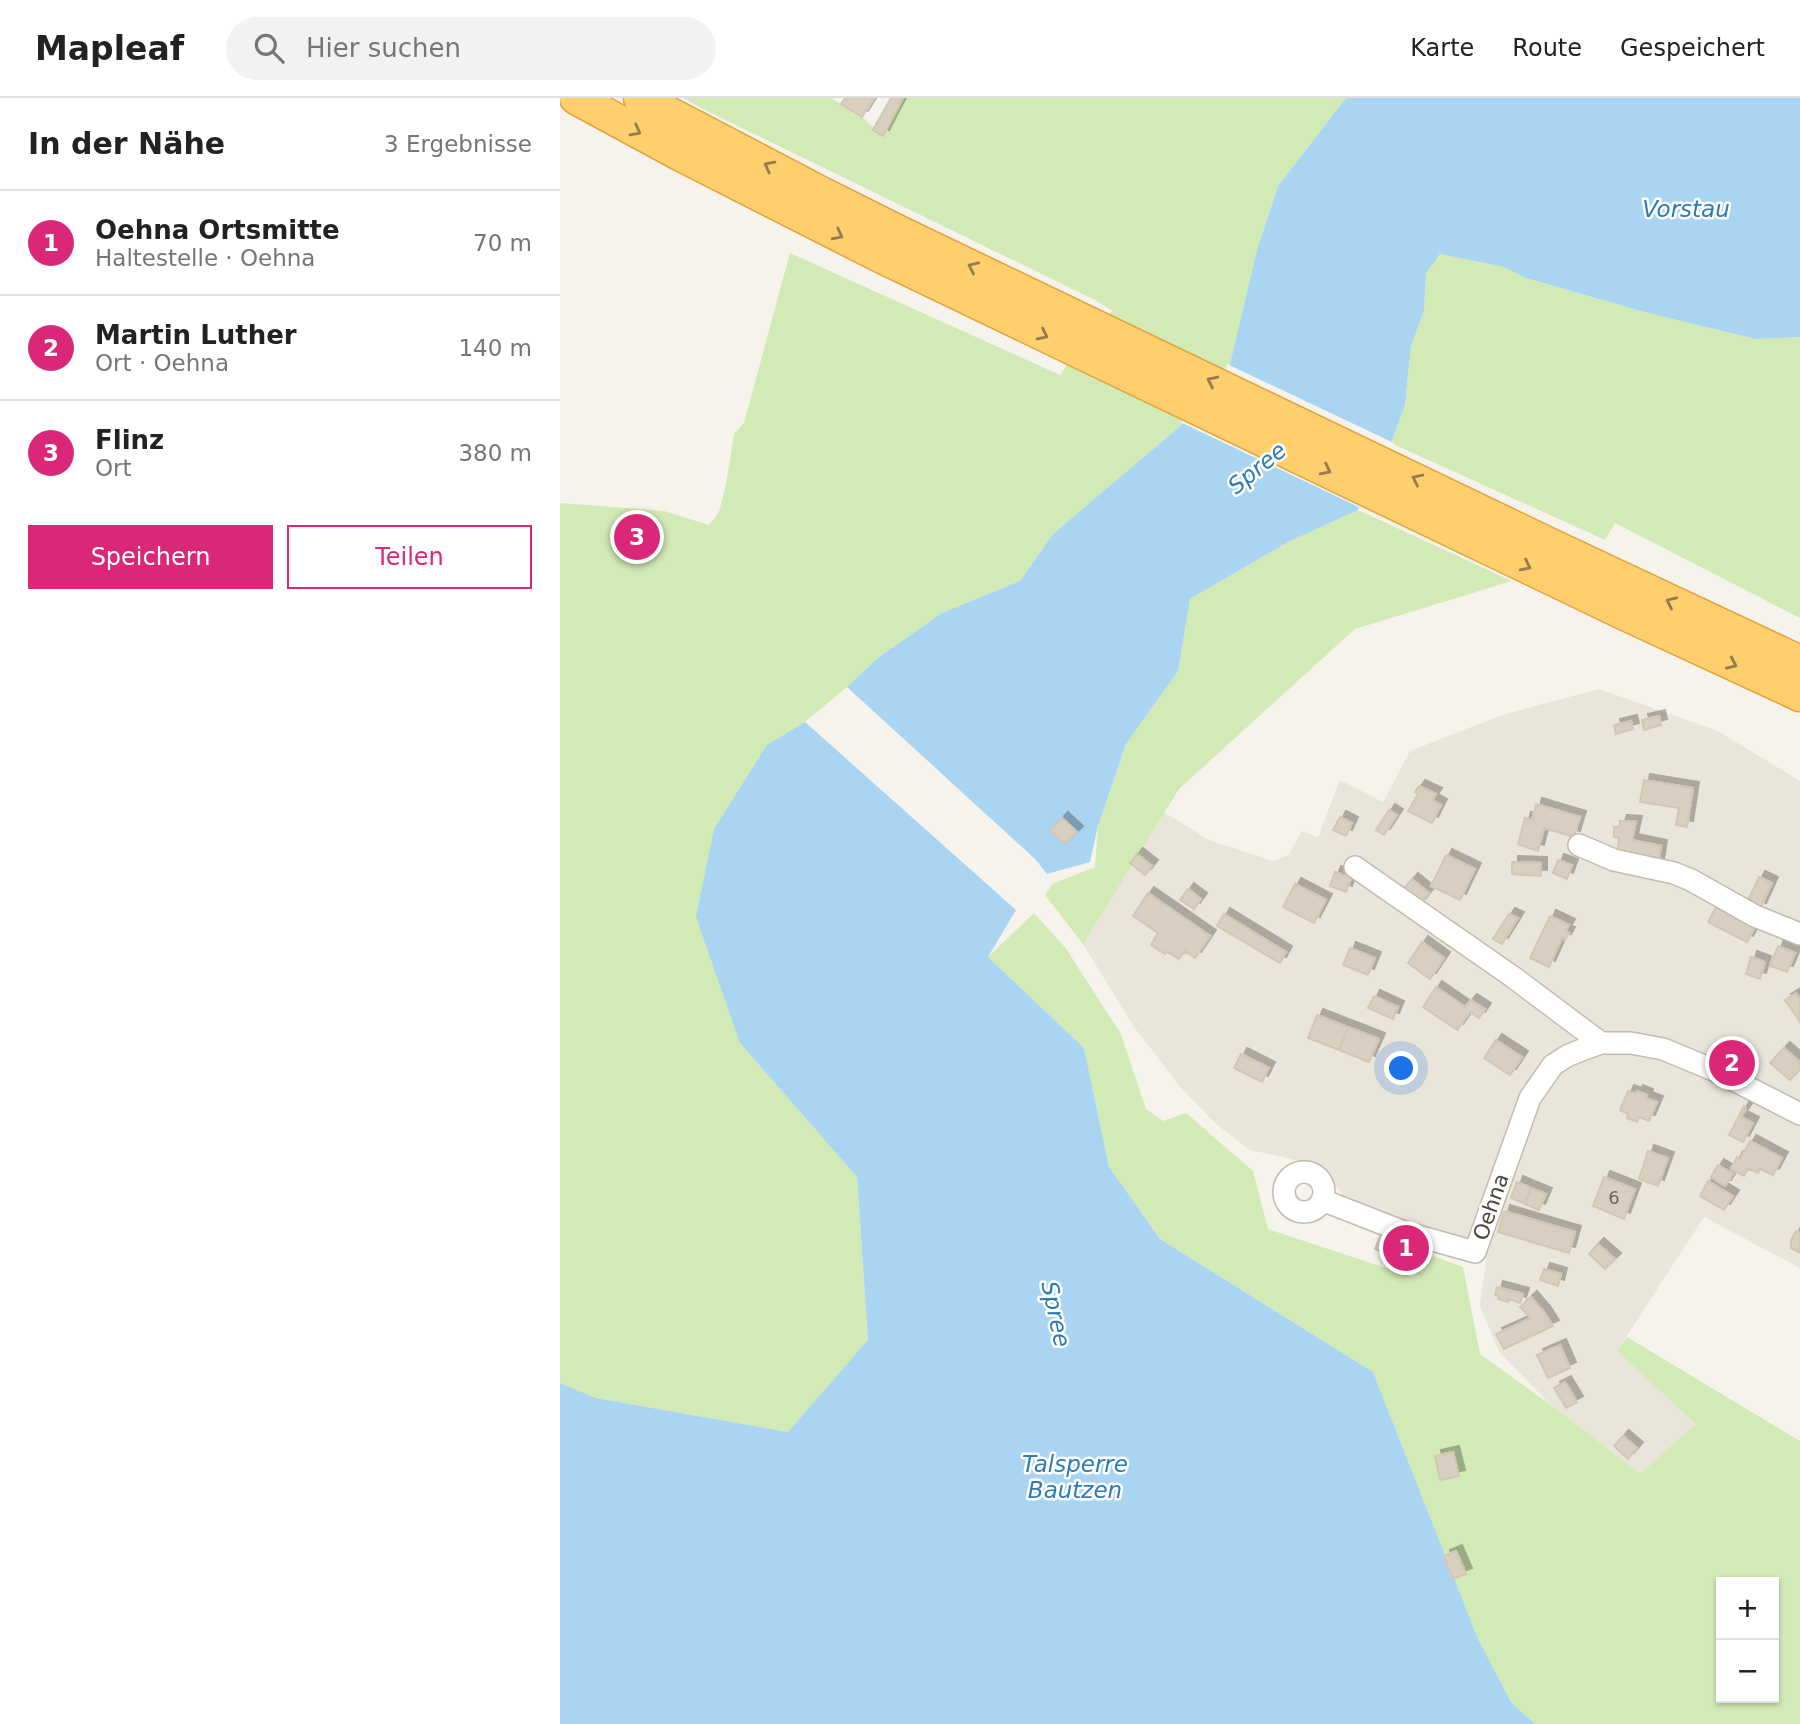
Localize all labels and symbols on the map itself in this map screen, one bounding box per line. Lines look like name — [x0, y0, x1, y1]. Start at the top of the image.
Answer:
one-way arrow — [629, 122, 642, 136]
one-way arrow — [764, 161, 777, 175]
water label: Vorstau — [1642, 196, 1730, 222]
one-way arrow — [831, 227, 843, 241]
one-way arrow — [968, 261, 981, 275]
one-way arrow — [1036, 326, 1048, 340]
one-way arrow — [1207, 375, 1219, 389]
water label: Spree — [1223, 437, 1291, 499]
one-way arrow — [1319, 462, 1331, 476]
one-way arrow — [1412, 474, 1424, 488]
pin: 3 — [614, 511, 660, 563]
one-way arrow — [1519, 558, 1531, 572]
one-way arrow — [1666, 596, 1678, 610]
one-way arrow — [1724, 656, 1737, 670]
pin: 2 — [1709, 1037, 1755, 1089]
your location — [1384, 1051, 1418, 1085]
street label: Oehna — [1468, 1171, 1514, 1243]
house number: 6 — [1608, 1187, 1620, 1208]
pin: 1 — [1383, 1222, 1429, 1274]
water label: Spree — [1036, 1279, 1076, 1349]
water label: Talsperre Bautzen — [1022, 1451, 1128, 1503]

